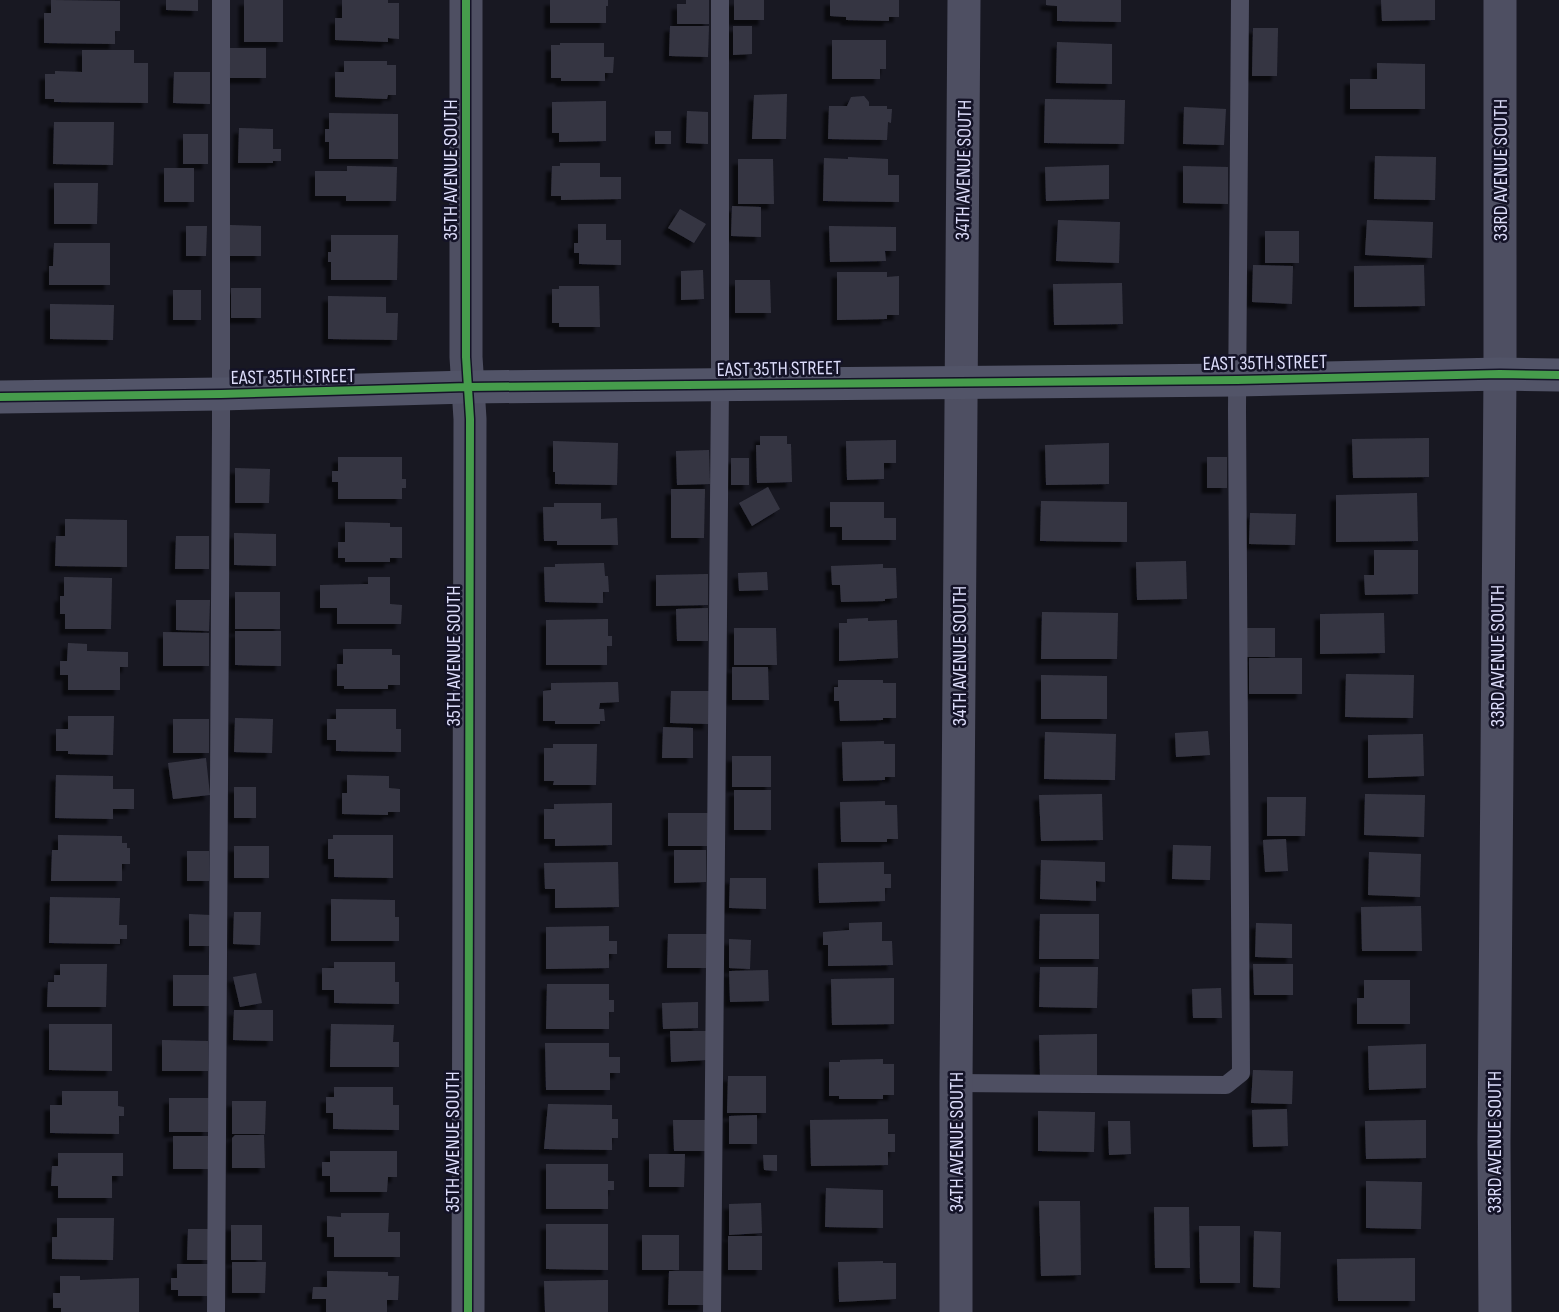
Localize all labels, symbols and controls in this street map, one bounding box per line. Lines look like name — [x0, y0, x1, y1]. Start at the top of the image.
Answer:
street label: 35TH AVENUE SOUTH — [439, 99, 463, 241]
street label: 33RD AVENUE SOUTH — [1489, 99, 1513, 241]
street label: 34TH AVENUE SOUTH — [951, 100, 977, 240]
street label: EAST 35TH STREET — [1203, 350, 1328, 376]
street label: EAST 35TH STREET — [717, 356, 842, 382]
street label: EAST 35TH STREET — [231, 364, 356, 390]
street label: 35TH AVENUE SOUTH — [442, 585, 466, 727]
street label: 33RD AVENUE SOUTH — [1486, 585, 1510, 727]
street label: 34TH AVENUE SOUTH — [948, 586, 972, 726]
street label: 35TH AVENUE SOUTH — [441, 1071, 465, 1213]
street label: 33RD AVENUE SOUTH — [1483, 1071, 1507, 1213]
street label: 34TH AVENUE SOUTH — [945, 1072, 969, 1212]

